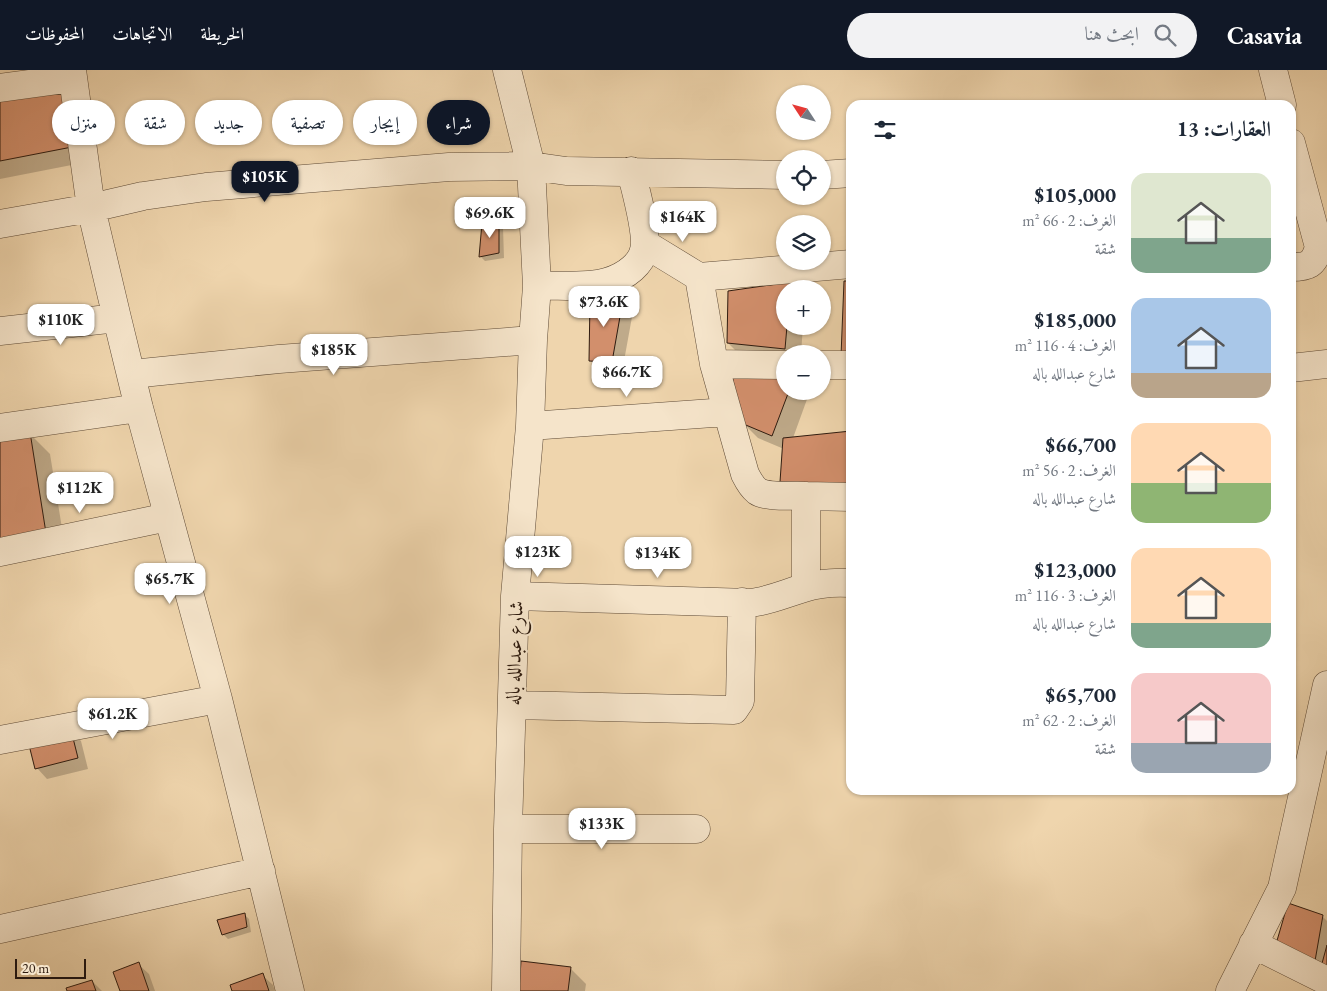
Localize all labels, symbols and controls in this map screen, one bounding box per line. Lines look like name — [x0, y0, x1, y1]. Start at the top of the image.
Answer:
search box — [847, 13, 1197, 58]
text: Casavia — [1227, 20, 1302, 51]
text: ابحث هنا — [1085, 21, 1139, 46]
icon: search — [1151, 21, 1179, 49]
text: المحفوظات — [25, 22, 84, 45]
text: الاتجاهات — [112, 22, 172, 45]
text: الخريطة — [200, 22, 244, 45]
north arrow — [776, 85, 831, 140]
map controls — [776, 85, 831, 400]
chip: منزل — [52, 100, 115, 145]
chip: شقة — [125, 100, 185, 145]
chip: جديد — [195, 100, 262, 145]
chip: تصفية — [272, 100, 343, 145]
chip: إيجار — [353, 100, 417, 145]
chip: شراء — [427, 100, 490, 145]
text: العقارات: 13 — [1177, 115, 1271, 142]
icon: filters — [871, 116, 899, 144]
button: locate — [776, 150, 831, 205]
pin: $105K — [230, 160, 300, 203]
text: $105K — [243, 166, 287, 187]
text: $105,000 — [1034, 181, 1116, 208]
icon: home — [1171, 193, 1231, 253]
pin: $69.6K — [449, 196, 531, 239]
pin: $164K — [648, 200, 718, 243]
text: $69.6K — [466, 202, 514, 223]
text: $164K — [661, 206, 705, 227]
text: الغرف: 2 · 66 m² — [1022, 210, 1116, 231]
button: layers — [776, 215, 831, 270]
text: شقة — [1095, 238, 1116, 259]
button: + — [776, 280, 831, 335]
pin: $73.6K — [563, 286, 645, 328]
text: $73.6K — [580, 291, 628, 312]
pin: $110K — [26, 304, 96, 346]
text: $185,000 — [1034, 306, 1116, 333]
text: $110K — [39, 309, 83, 330]
icon: home — [1171, 318, 1231, 378]
pin: $185K — [299, 334, 369, 376]
text: الغرف: 4 · 116 m² — [1015, 335, 1116, 356]
text: $185K — [312, 339, 356, 360]
button: − — [776, 345, 831, 400]
pin: $66.7K — [586, 356, 668, 398]
text: $66.7K — [603, 361, 651, 382]
text: شارع عبدالله باله — [1032, 363, 1116, 384]
text: $66,700 — [1046, 431, 1116, 458]
icon: home — [1171, 443, 1231, 503]
text: الغرف: 2 · 56 m² — [1022, 460, 1116, 481]
pin: $112K — [45, 472, 115, 514]
text: $112K — [58, 477, 102, 498]
text: شارع عبدالله باله — [1032, 488, 1116, 509]
pin: $123K — [503, 536, 573, 578]
pin: $134K — [623, 536, 693, 579]
text: $123K — [516, 541, 560, 562]
text: $134K — [636, 542, 680, 563]
text: $123,000 — [1034, 556, 1116, 583]
pin: $65.7K — [129, 562, 211, 605]
text: $65.7K — [146, 568, 194, 589]
icon: home — [1171, 568, 1231, 628]
text: الغرف: 3 · 116 m² — [1015, 585, 1116, 606]
street label: شارع عبدالله باله — [499, 600, 534, 706]
text: شارع عبدالله باله — [1032, 613, 1116, 634]
text: $65,700 — [1046, 681, 1116, 708]
icon: home — [1171, 693, 1231, 753]
pin: $61.2K — [72, 698, 154, 740]
text: $61.2K — [89, 703, 137, 724]
text: الغرف: 2 · 62 m² — [1022, 710, 1116, 731]
text: شقة — [1095, 738, 1116, 759]
pin: $133K — [567, 808, 637, 850]
text: $133K — [580, 813, 624, 834]
scale bar — [15, 956, 86, 979]
text: 20 m — [22, 959, 49, 977]

